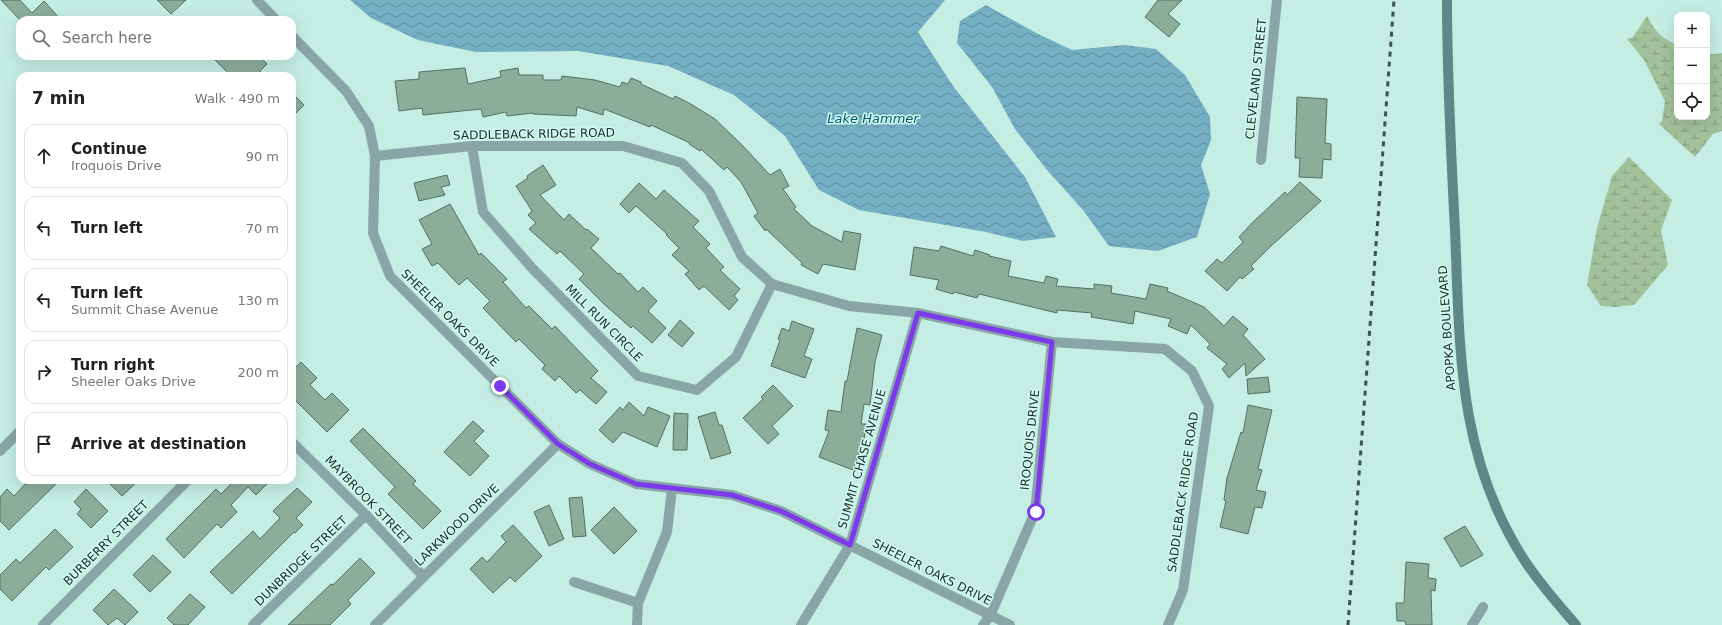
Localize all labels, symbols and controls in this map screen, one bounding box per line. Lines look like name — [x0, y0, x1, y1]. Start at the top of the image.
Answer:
map controls — [1674, 12, 1710, 120]
button: + — [1674, 12, 1710, 48]
search box — [16, 16, 296, 60]
street label: CLEVELAND STREET — [1243, 17, 1269, 140]
icon: search — [30, 27, 52, 49]
text: Search here — [62, 29, 152, 47]
button: − — [1674, 48, 1710, 84]
button: locate — [1674, 84, 1710, 120]
text: 7 min — [32, 88, 85, 108]
text: Walk · 490 m — [195, 91, 280, 106]
water label: Lake Hammer — [827, 111, 920, 126]
street label: SADDLEBACK RIDGE ROAD — [453, 126, 615, 142]
text: Continue — [71, 140, 147, 158]
icon: ahead — [33, 145, 55, 167]
text: 90 m — [246, 149, 279, 164]
text: Iroquois Drive — [71, 158, 161, 173]
icon: left — [33, 217, 55, 239]
text: Turn left — [71, 219, 143, 237]
text: 70 m — [246, 221, 279, 236]
street label: APOPKA BOULEVARD — [1436, 265, 1458, 391]
street label: SHEELER OAKS DRIVE — [398, 266, 502, 370]
street label: MILL RUN CIRCLE — [563, 282, 645, 364]
text: Turn left — [71, 284, 143, 302]
icon: left — [33, 289, 55, 311]
text: 130 m — [237, 293, 279, 308]
text: Summit Chase Avenue — [71, 302, 218, 317]
text: Turn right — [71, 356, 155, 374]
icon: right — [33, 361, 55, 383]
text: 200 m — [237, 365, 279, 380]
text: Sheeler Oaks Drive — [71, 374, 196, 389]
route end — [491, 377, 509, 395]
street label: SUMMIT CHASE AVENUE — [835, 387, 889, 531]
street label: IROQUOIS DRIVE — [1018, 389, 1042, 491]
street label: SADDLEBACK RIDGE ROAD — [1165, 411, 1201, 573]
icon: arrive — [33, 433, 55, 455]
text: Arrive at destination — [71, 435, 246, 453]
street label: MAYBROOK STREET — [322, 453, 414, 548]
street label: LARKWOOD DRIVE — [412, 481, 502, 569]
street label: BURBERRY STREET — [61, 497, 152, 588]
route start — [1027, 503, 1045, 521]
street label: DUNBRIDGE STREET — [252, 513, 351, 609]
street label: SHEELER OAKS DRIVE — [870, 536, 994, 608]

